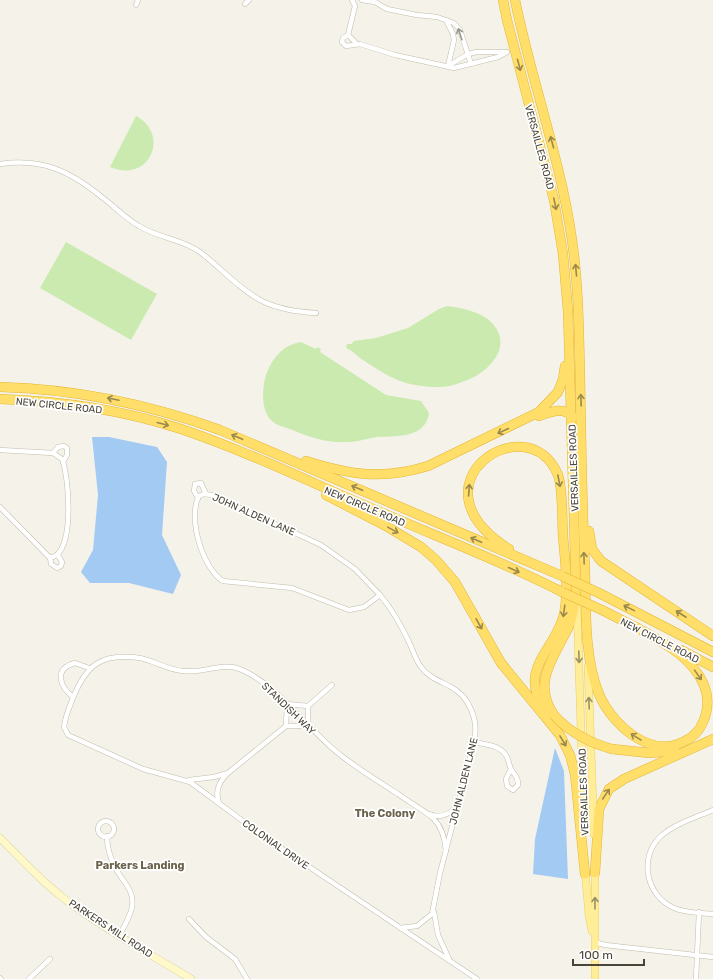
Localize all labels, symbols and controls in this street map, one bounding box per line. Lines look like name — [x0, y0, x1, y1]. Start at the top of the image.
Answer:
one-way arrow — [456, 27, 463, 40]
one-way arrow — [515, 58, 523, 71]
street label: VERSAILLES ROAD — [522, 103, 556, 191]
one-way arrow — [548, 136, 555, 149]
one-way arrow — [552, 198, 560, 211]
one-way arrow — [572, 264, 580, 277]
one-way arrow — [107, 394, 120, 402]
one-way arrow — [577, 394, 584, 407]
street label: NEW CIRCLE ROAD — [15, 395, 103, 417]
one-way arrow — [156, 421, 169, 428]
street label: VERSAILLES ROAD — [566, 424, 582, 512]
one-way arrow — [497, 428, 509, 435]
one-way arrow — [232, 433, 244, 440]
one-way arrow — [555, 474, 563, 487]
street label: NEW CIRCLE ROAD — [322, 484, 407, 529]
one-way arrow — [351, 484, 363, 492]
one-way arrow — [465, 484, 472, 497]
street label: JOHN ALDEN LANE — [210, 491, 297, 539]
one-way arrow — [387, 527, 399, 535]
one-way arrow — [471, 535, 483, 543]
one-way arrow — [580, 552, 588, 565]
one-way arrow — [508, 566, 520, 574]
one-way arrow — [560, 604, 568, 617]
one-way arrow — [623, 604, 635, 611]
one-way arrow — [675, 610, 686, 618]
street label: NEW CIRCLE ROAD — [618, 616, 701, 666]
one-way arrow — [476, 618, 484, 630]
one-way arrow — [575, 650, 583, 663]
one-way arrow — [694, 669, 702, 680]
street label: STANDISH WAY — [259, 680, 318, 738]
one-way arrow — [586, 697, 593, 710]
one-way arrow — [631, 733, 642, 741]
one-way arrow — [559, 735, 567, 746]
street label: JOHN ALDEN LANE — [447, 736, 481, 826]
street label: VERSAILLES ROAD — [576, 748, 592, 836]
one-way arrow — [602, 789, 611, 800]
district label: The Colony — [355, 807, 416, 820]
street label: COLONIAL DRIVE — [240, 817, 311, 872]
district label: Parkers Landing — [95, 859, 185, 872]
street label: PARKERS MILL ROAD — [66, 897, 155, 960]
one-way arrow — [591, 897, 599, 910]
scale bar — [573, 941, 644, 967]
text: 100 m — [579, 948, 613, 962]

